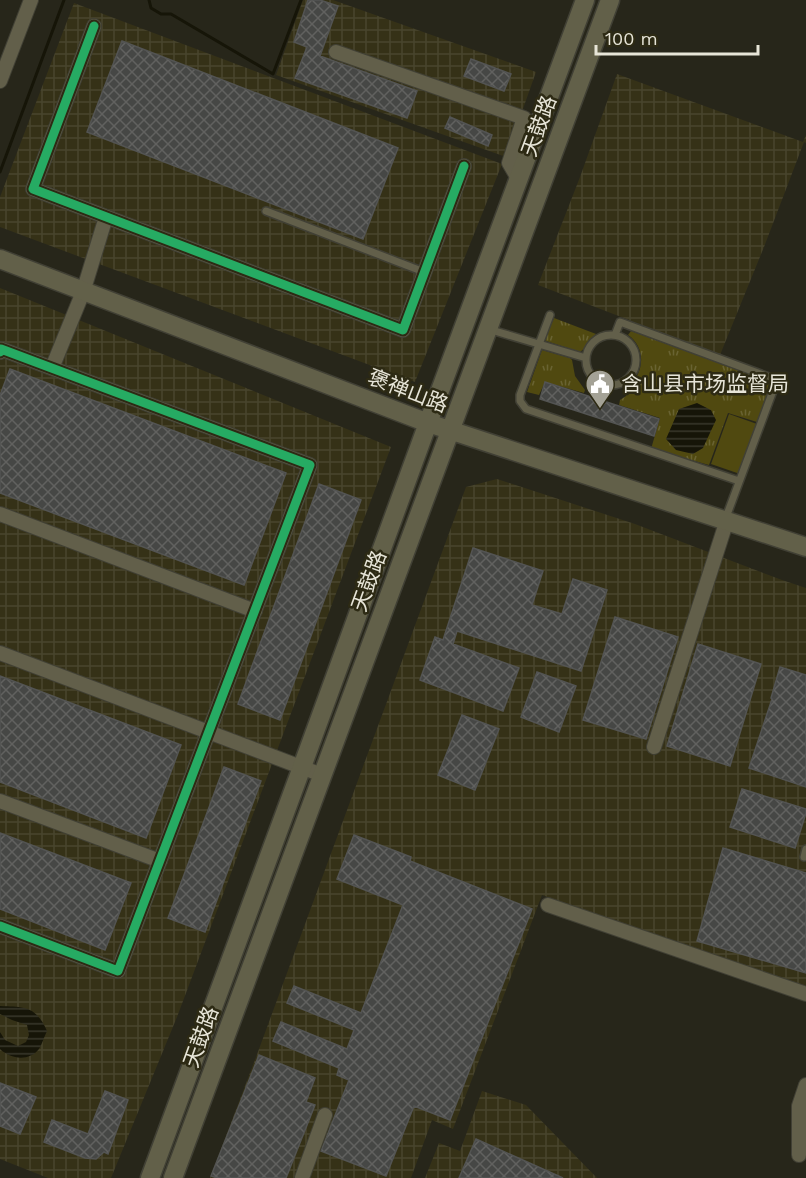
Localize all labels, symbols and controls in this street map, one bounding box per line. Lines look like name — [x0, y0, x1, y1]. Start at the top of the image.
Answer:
scale bar — [596, 18, 758, 56]
text: 100 m — [605, 28, 658, 49]
street label: 天鼓路 — [516, 92, 561, 160]
street label: 褒禅山路 — [364, 364, 452, 417]
public building icon: 含山县市场监督局 — [584, 368, 616, 410]
place label: 含山县市场监督局 — [621, 371, 789, 396]
street label: 天鼓路 — [346, 547, 391, 615]
street label: 天鼓路 — [178, 1003, 223, 1071]

